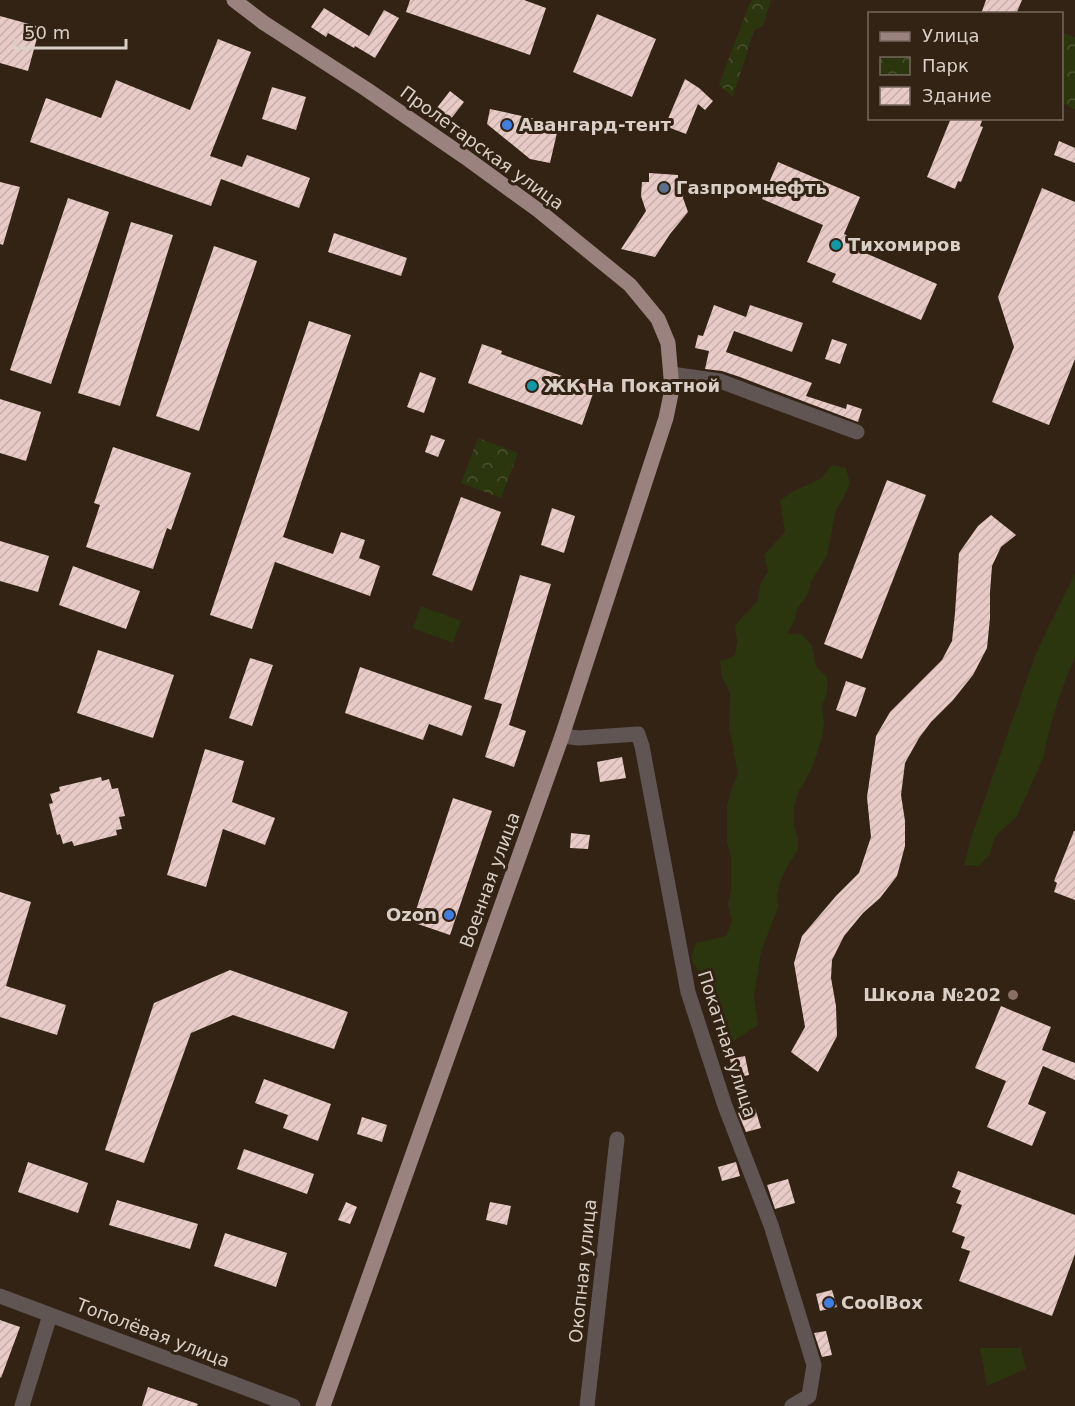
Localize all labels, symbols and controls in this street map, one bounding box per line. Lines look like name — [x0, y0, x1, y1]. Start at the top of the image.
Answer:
scale bar — [15, 12, 126, 50]
legend — [868, 12, 1063, 120]
text: 50 m — [24, 22, 70, 43]
text: Улица — [922, 25, 979, 46]
text: Парк — [922, 55, 969, 76]
street label: Пролетарская улица — [396, 81, 568, 214]
text: Здание — [922, 85, 992, 106]
place label: Авангард-тент — [519, 114, 671, 135]
marker: Авангард-тент — [500, 118, 514, 132]
place label: Газпромнефть — [676, 177, 827, 198]
marker: Газпромнефть — [657, 181, 671, 195]
place label: Тихомиров — [848, 234, 961, 255]
marker: Тихомиров — [829, 238, 843, 252]
place label: ЖК На Покатной — [544, 375, 720, 396]
marker: ЖК На Покатной — [525, 379, 539, 393]
street label: Военная улица — [455, 809, 524, 950]
place label: Ozon — [386, 904, 437, 925]
marker: Ozon — [442, 908, 456, 922]
street label: Покатная улица — [694, 968, 761, 1120]
place label: Школа №202 — [863, 984, 1001, 1005]
marker: Школа №202 — [1006, 988, 1020, 1002]
street label: Окопная улица — [565, 1198, 600, 1344]
place label: CoolBox — [841, 1292, 923, 1313]
street label: Тополёвая улица — [73, 1293, 233, 1371]
marker: CoolBox — [822, 1296, 836, 1310]

